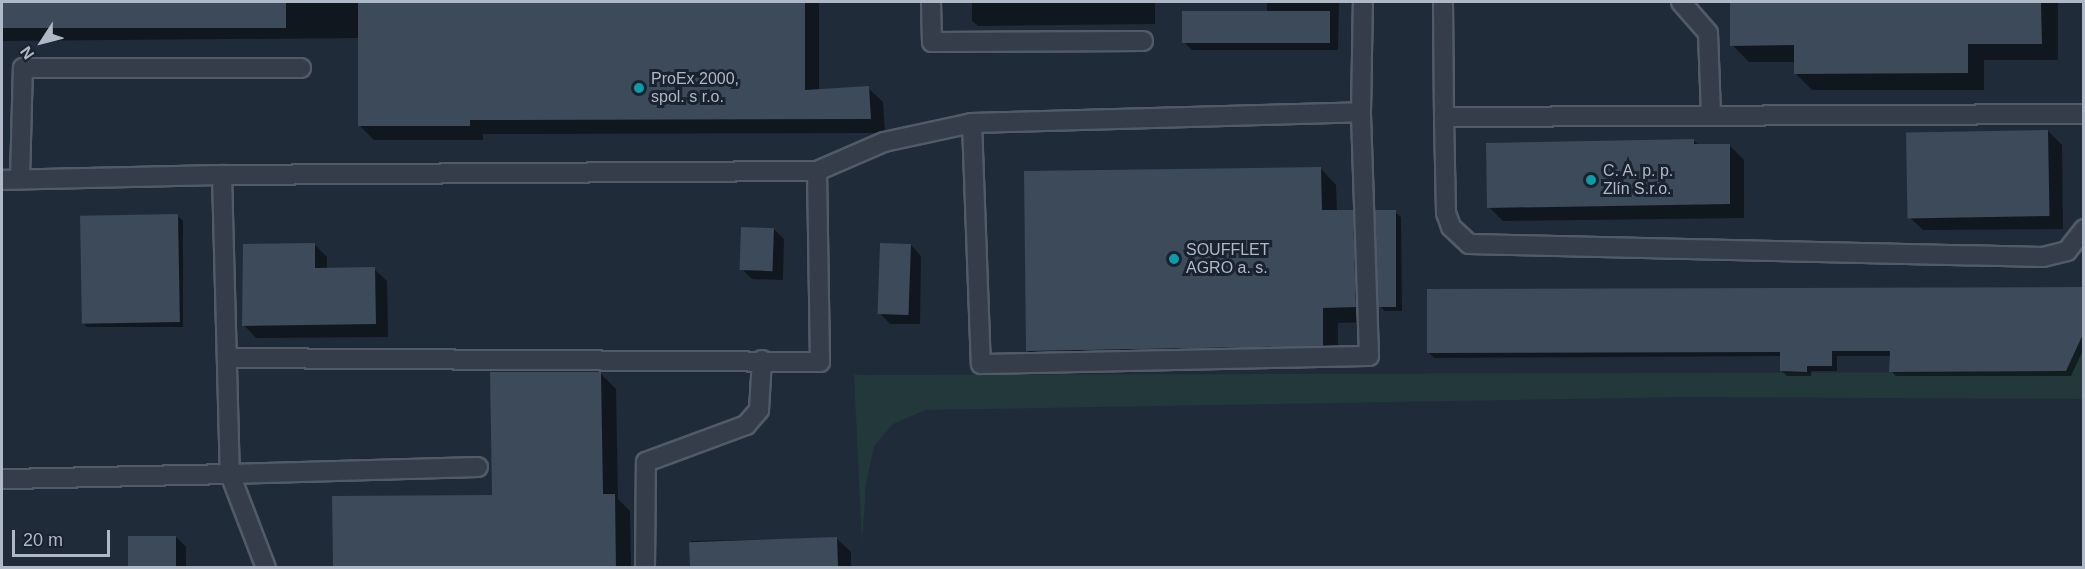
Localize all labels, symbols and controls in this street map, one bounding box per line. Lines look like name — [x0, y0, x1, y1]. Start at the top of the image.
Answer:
north arrow — [12, 12, 72, 72]
text: N — [17, 43, 37, 63]
place label: ProEx 2000, spol. s r.o. — [651, 69, 739, 107]
marker: ProEx 2000, spol. s r.o. — [632, 81, 646, 95]
place label: C. A. p. p. Zlín S.r.o. — [1603, 161, 1674, 199]
marker: C. A. p. p. Zlín S.r.o. — [1584, 173, 1598, 187]
place label: SOUFFLET AGRO a. s. — [1186, 240, 1270, 278]
marker: SOUFFLET AGRO a. s. — [1167, 252, 1181, 266]
scale bar — [15, 518, 112, 556]
text: 20 m — [23, 530, 63, 550]

